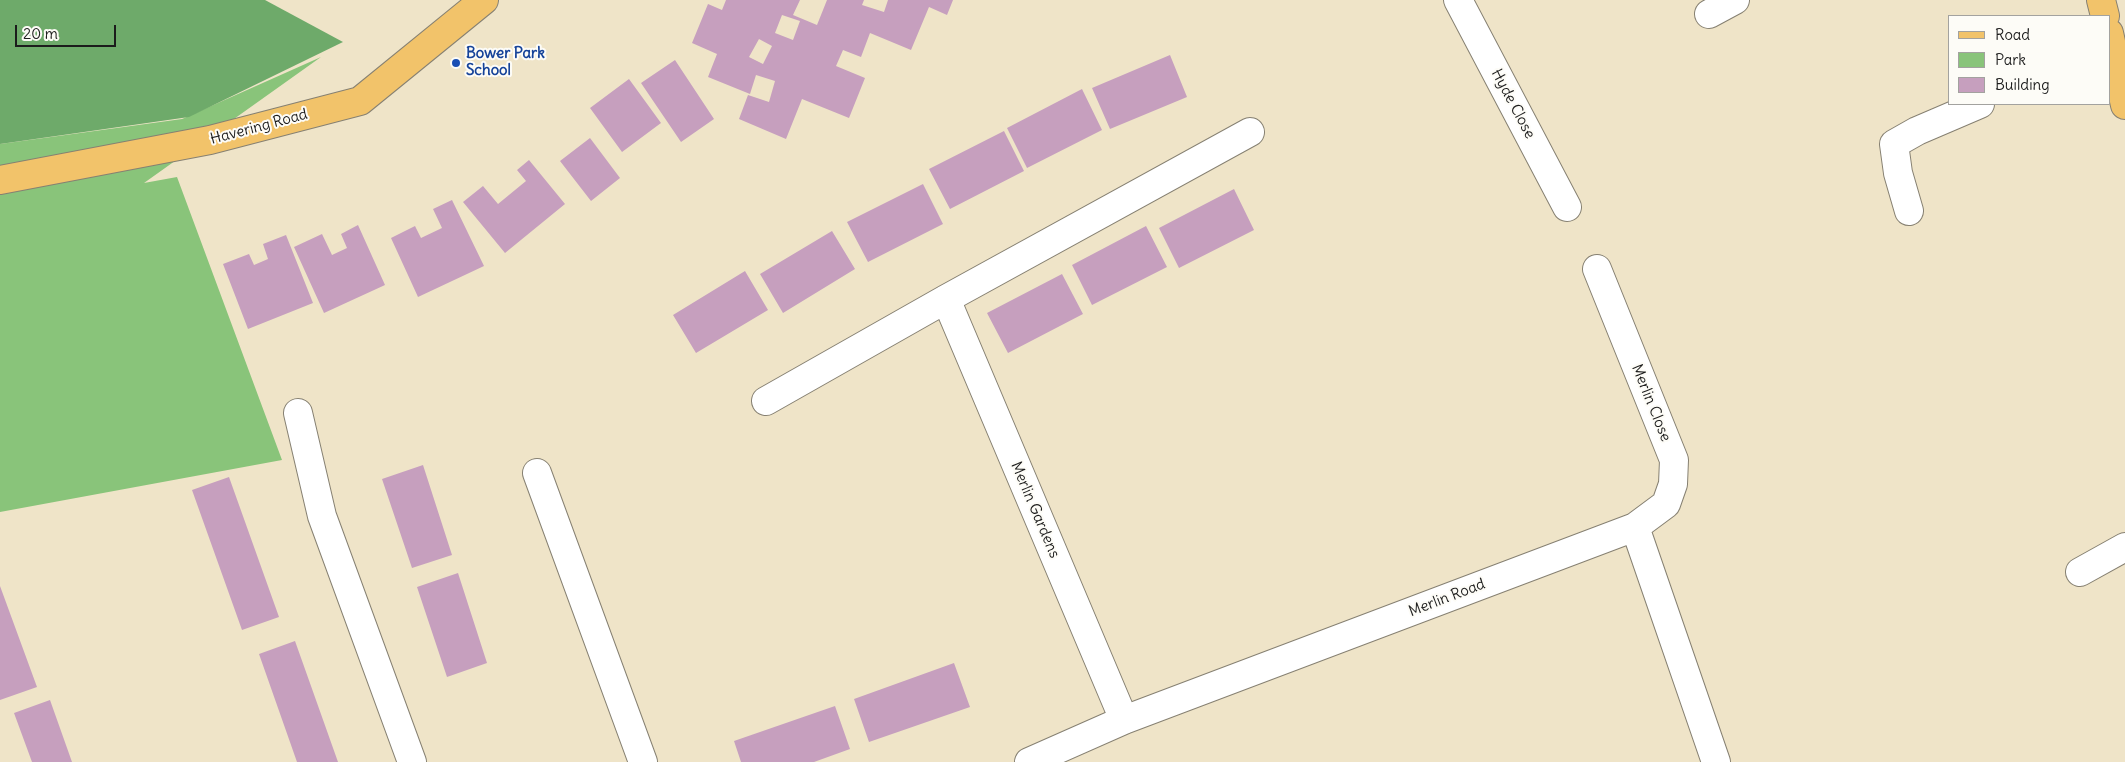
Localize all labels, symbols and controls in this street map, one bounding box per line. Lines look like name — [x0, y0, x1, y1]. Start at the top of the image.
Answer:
scale bar — [18, 15, 119, 47]
legend — [1948, 15, 2110, 105]
text: 20 m — [23, 24, 58, 43]
text: Road — [1995, 25, 2030, 44]
place label: Bower Park School — [466, 45, 545, 80]
text: Park — [1995, 50, 2026, 69]
marker: Bower Park School — [450, 57, 462, 69]
street label: Hyde Close — [1487, 66, 1539, 142]
text: Building — [1995, 75, 2050, 94]
street label: Havering Road — [208, 105, 310, 149]
street label: Merlin Close — [1627, 362, 1675, 444]
street label: Merlin Gardens — [1007, 459, 1063, 561]
street label: Merlin Road — [1406, 575, 1488, 621]

